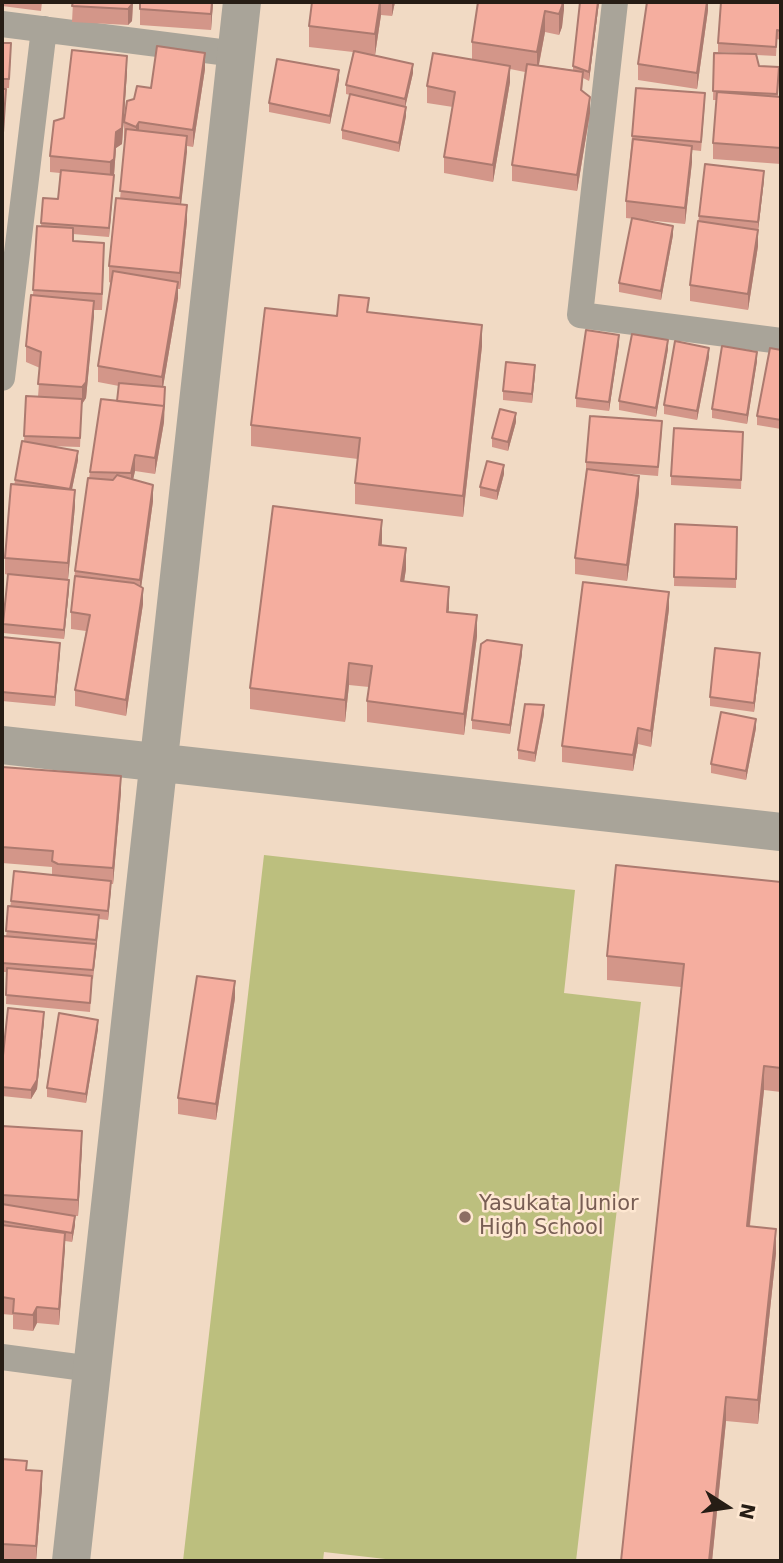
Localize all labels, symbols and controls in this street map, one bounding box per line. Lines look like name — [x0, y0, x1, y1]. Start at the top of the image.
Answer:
place label: Yasukata Junior High School — [479, 1192, 639, 1242]
marker: Yasukata Junior High School — [457, 1209, 473, 1225]
north arrow — [692, 1472, 762, 1542]
text: N — [735, 1501, 760, 1521]

